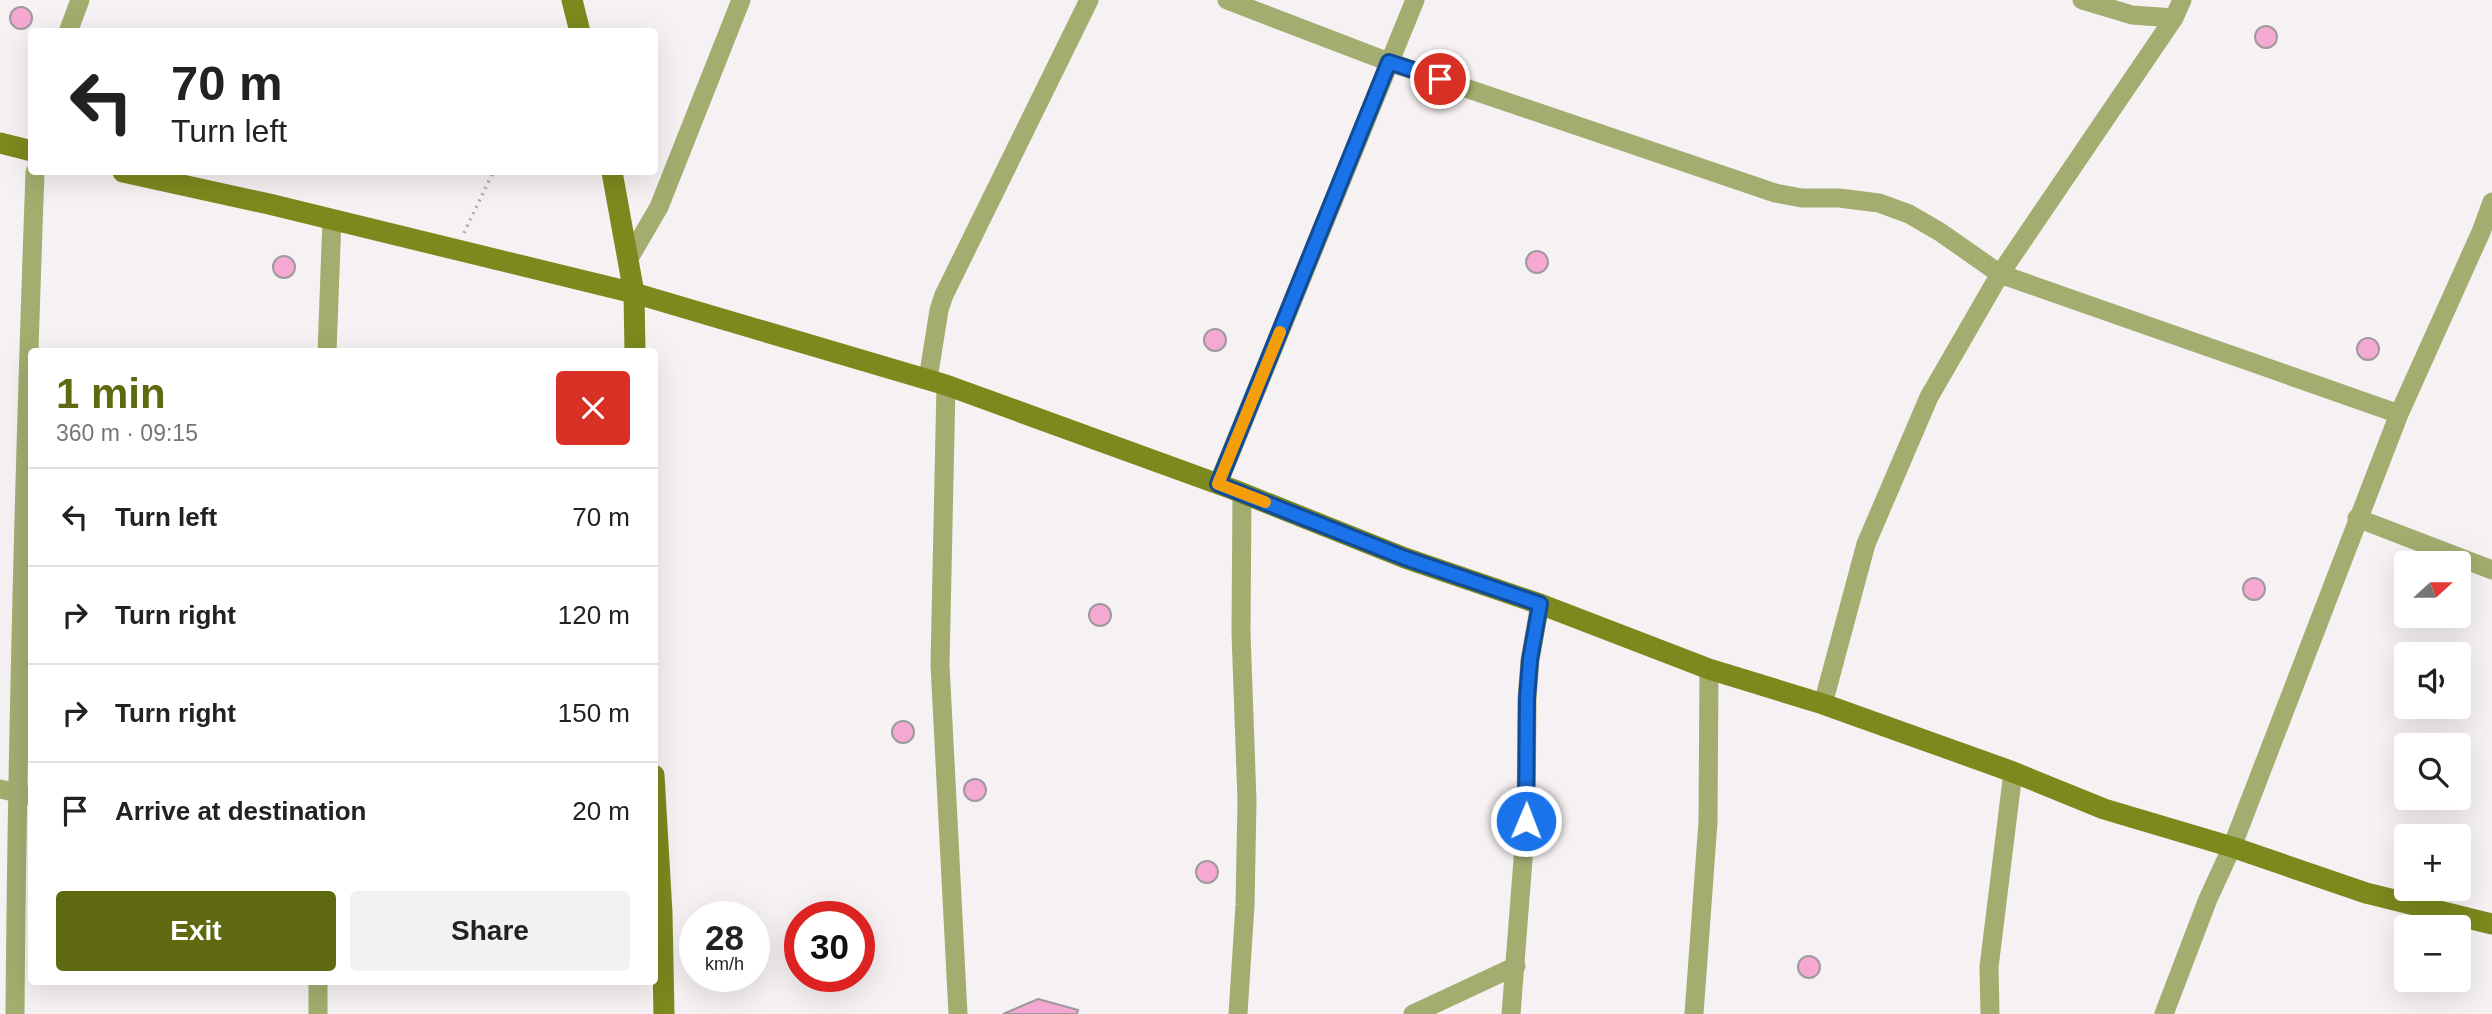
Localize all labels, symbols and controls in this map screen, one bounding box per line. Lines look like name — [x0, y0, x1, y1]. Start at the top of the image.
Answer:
pin — [1410, 49, 1470, 109]
icon: left — [56, 56, 147, 147]
text: 70 m — [171, 56, 283, 110]
icon: arrive — [1421, 60, 1459, 98]
text: Turn left — [171, 113, 287, 149]
text: 1 min — [56, 370, 166, 417]
button: close — [556, 371, 630, 445]
text: 360 m · 09:15 — [56, 420, 198, 446]
icon: left — [56, 498, 94, 536]
text: Turn left — [115, 502, 217, 532]
text: 70 m — [572, 502, 630, 532]
north arrow — [2394, 551, 2471, 628]
map controls — [2394, 551, 2471, 992]
icon: right — [56, 596, 94, 634]
text: Turn right — [115, 600, 236, 630]
text: 120 m — [558, 600, 630, 630]
button: sound — [2394, 642, 2471, 719]
icon: right — [56, 694, 94, 732]
text: Turn right — [115, 698, 236, 728]
text: 150 m — [558, 698, 630, 728]
button: search — [2394, 733, 2471, 810]
position arrow — [1489, 784, 1563, 858]
icon: arrive — [56, 792, 94, 830]
text: Arrive at destination — [115, 796, 366, 826]
text: 20 m — [572, 796, 630, 826]
button: + — [2394, 824, 2471, 901]
button: Exit — [56, 891, 336, 971]
button: Share — [350, 891, 630, 971]
speed limit sign: 30 — [784, 901, 875, 992]
button: − — [2394, 915, 2471, 992]
text: 28 — [705, 918, 744, 957]
text: km/h — [705, 954, 744, 974]

